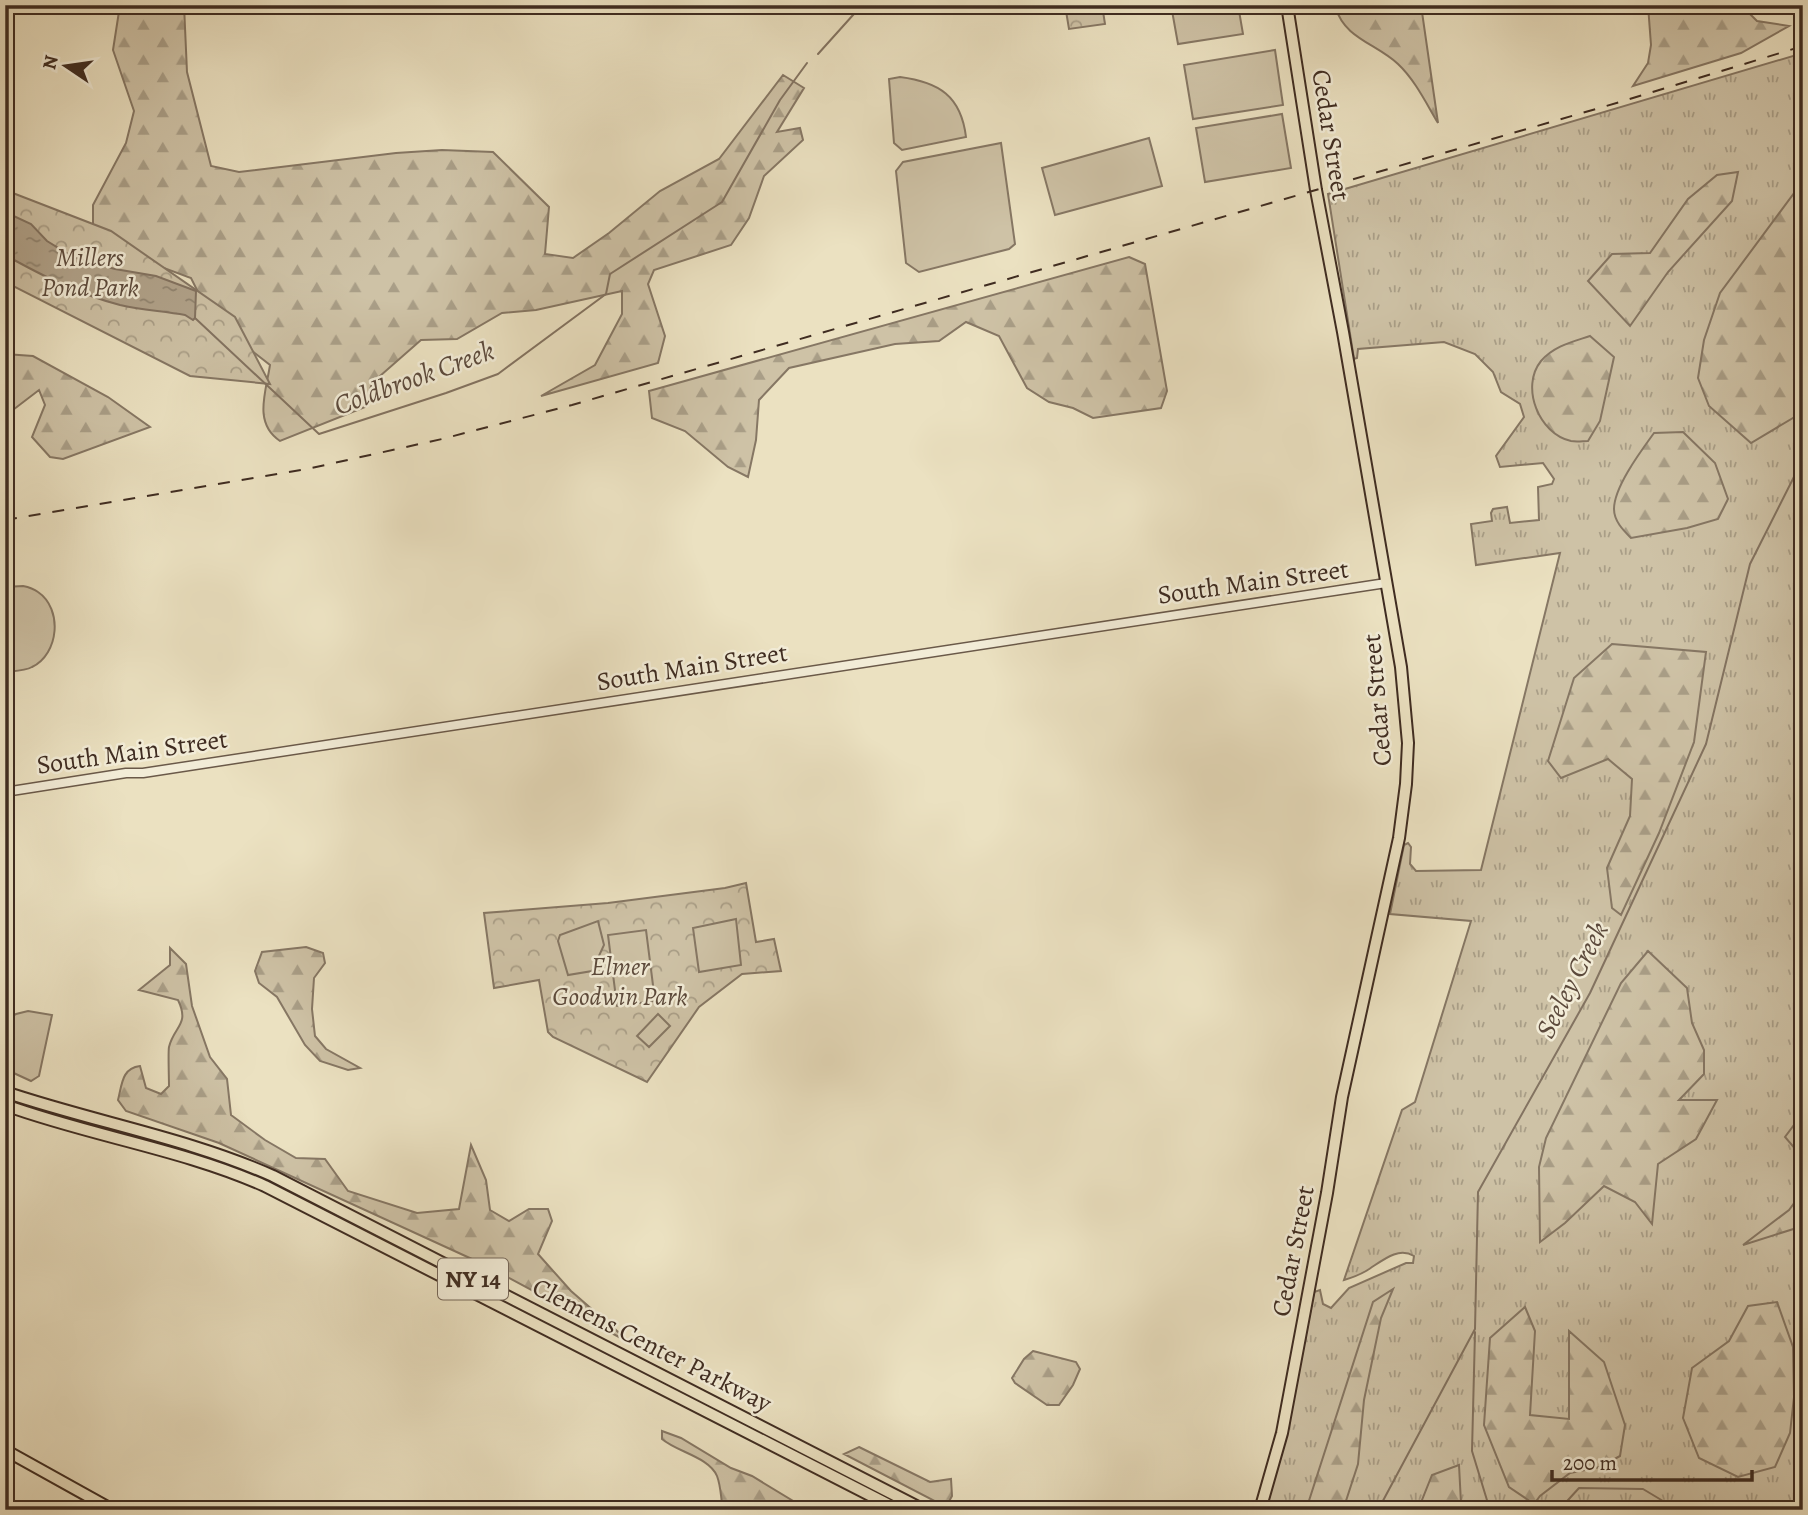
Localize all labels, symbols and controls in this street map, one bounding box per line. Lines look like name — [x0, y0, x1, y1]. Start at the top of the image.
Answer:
north arrow — [32, 32, 102, 102]
text: N — [36, 53, 65, 72]
street label: Cedar Street — [1303, 67, 1359, 204]
park label: Millers Pond Park — [41, 240, 139, 305]
water label: Coldbrook Creek — [329, 331, 499, 425]
street label: South Main Street — [1155, 551, 1351, 613]
street label: Cedar Street — [1354, 632, 1400, 768]
street label: South Main Street — [594, 635, 790, 699]
street label: South Main Street — [34, 721, 230, 783]
water label: Seeley Creek — [1526, 915, 1618, 1045]
park label: Elmer Goodwin Park — [552, 949, 688, 1014]
street label: Cedar Street — [1263, 1182, 1323, 1319]
road number: NY 14 — [438, 1259, 508, 1300]
street label: Clemens Center Parkway — [526, 1269, 778, 1421]
scale bar — [1552, 1438, 1752, 1482]
text: 200 m — [1563, 1449, 1617, 1477]

